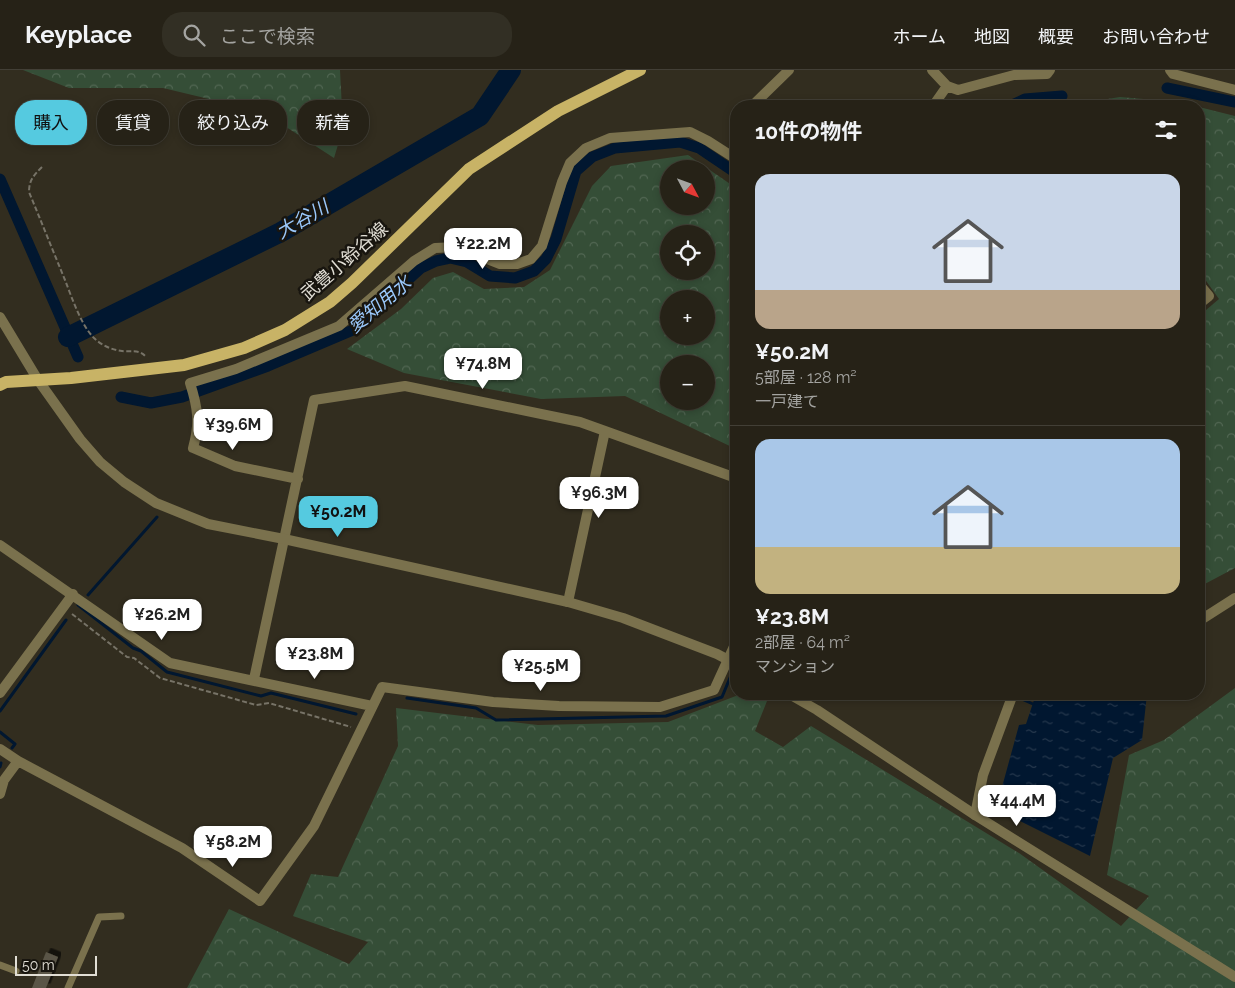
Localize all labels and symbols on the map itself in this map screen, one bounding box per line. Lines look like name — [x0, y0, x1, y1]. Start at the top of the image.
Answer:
north arrow — [660, 160, 715, 215]
water label: 大谷川 — [272, 194, 334, 243]
street label: 武豊小鈴谷線 — [296, 218, 392, 304]
pin: ¥22.2M — [442, 228, 524, 270]
water label: 愛知用水 — [343, 270, 417, 337]
pin: ¥74.8M — [442, 348, 524, 390]
pin: ¥39.6M — [192, 408, 274, 451]
pin: ¥96.3M — [558, 476, 640, 519]
pin: ¥50.2M — [297, 496, 379, 538]
pin: ¥26.2M — [121, 598, 203, 641]
pin: ¥23.8M — [274, 638, 356, 680]
pin: ¥25.5M — [500, 650, 582, 692]
pin: ¥44.4M — [976, 784, 1058, 827]
pin: ¥58.2M — [192, 826, 274, 868]
scale bar — [15, 953, 98, 976]

